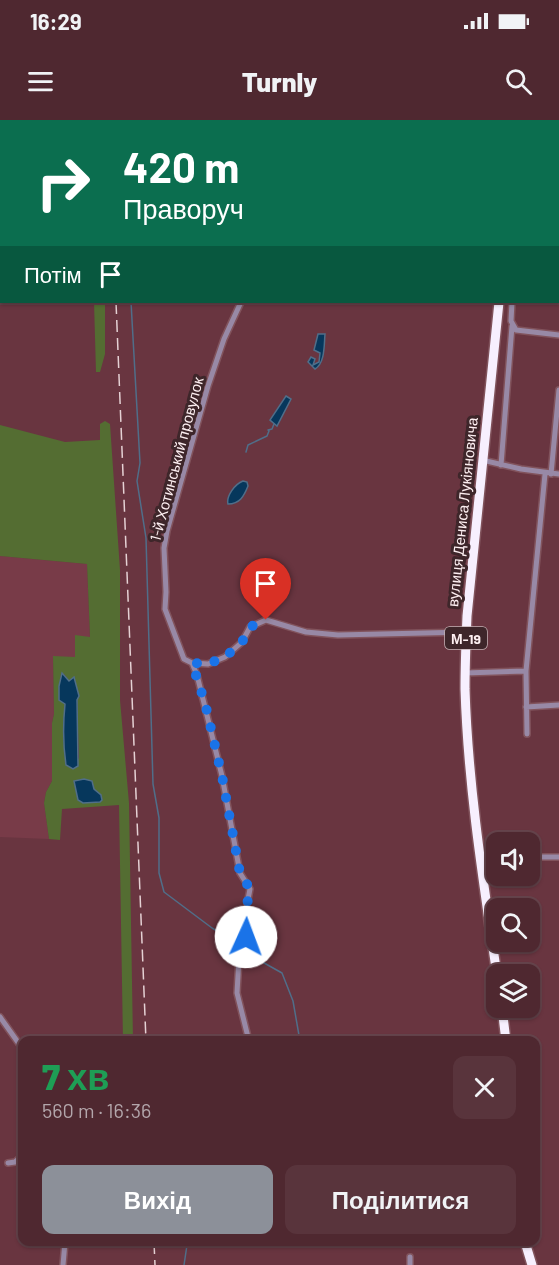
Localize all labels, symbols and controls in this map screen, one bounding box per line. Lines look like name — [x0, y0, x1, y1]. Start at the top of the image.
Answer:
text: 16:29 — [30, 8, 82, 34]
icon: menu — [24, 65, 57, 98]
text: Turnly — [242, 65, 317, 97]
icon: search — [502, 65, 535, 98]
text: 420 m — [123, 141, 239, 191]
icon: right — [24, 144, 102, 222]
text: Праворуч — [123, 192, 244, 224]
icon: arrive — [94, 258, 127, 291]
text: Потім — [24, 261, 82, 287]
street label: 1-й Хотинський провулок — [145, 375, 207, 543]
street label: вулиця Дениса Лукіяновича — [443, 416, 481, 608]
pin — [240, 558, 291, 620]
icon: arrive — [249, 567, 282, 600]
road number: М-19 — [445, 627, 487, 649]
map controls — [486, 832, 540, 1018]
button: sound — [486, 832, 540, 886]
button: search — [486, 898, 540, 952]
position arrow — [214, 905, 278, 969]
button: layers — [486, 964, 540, 1018]
text: 7 хв — [42, 1054, 110, 1097]
button: close — [453, 1056, 516, 1119]
text: 560 m · 16:36 — [42, 1098, 151, 1122]
button: Вихід — [42, 1165, 273, 1234]
button: Поділитися — [285, 1165, 516, 1234]

